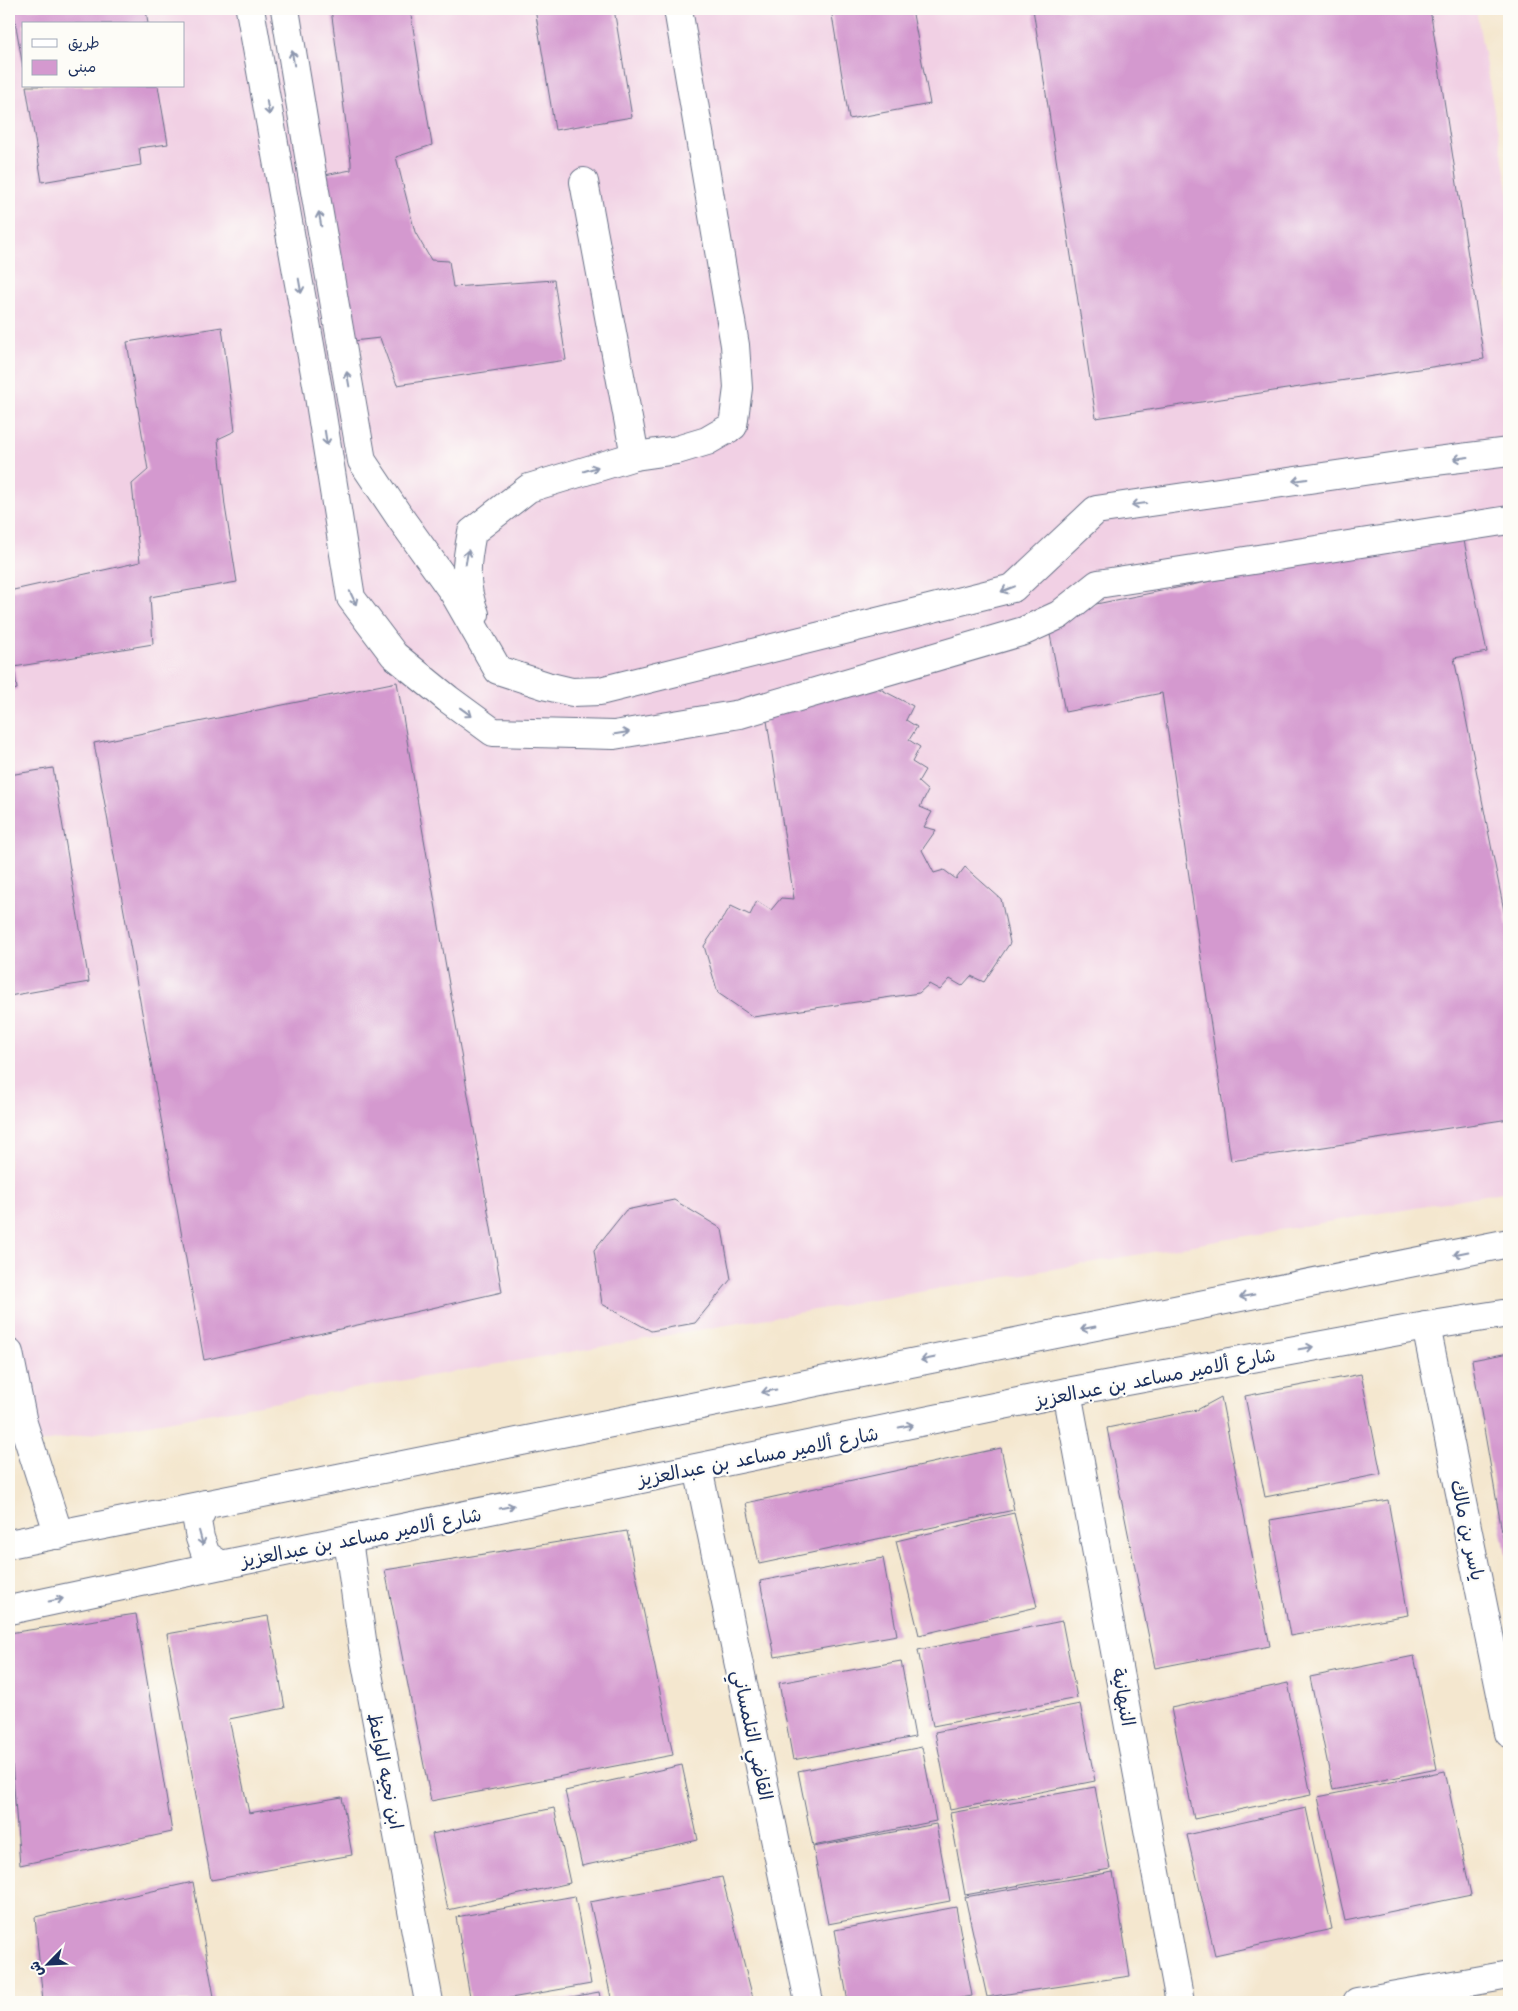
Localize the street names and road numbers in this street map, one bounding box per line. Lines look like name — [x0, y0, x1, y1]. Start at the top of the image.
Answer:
street label: شارع ألامير مساعد بن عبدالعزيز — [1031, 1344, 1278, 1414]
street label: شارع ألامير مساعد بن عبدالعزيز — [634, 1423, 881, 1493]
street label: ياسر بن مالك — [1446, 1478, 1488, 1583]
street label: شارع ألامير مساعد بن عبدالعزيز — [237, 1504, 484, 1574]
street label: النبهانية — [1107, 1666, 1139, 1728]
street label: القاضي التلمساني — [723, 1668, 777, 1803]
street label: ابن نجيه الواعظ — [363, 1711, 407, 1831]

